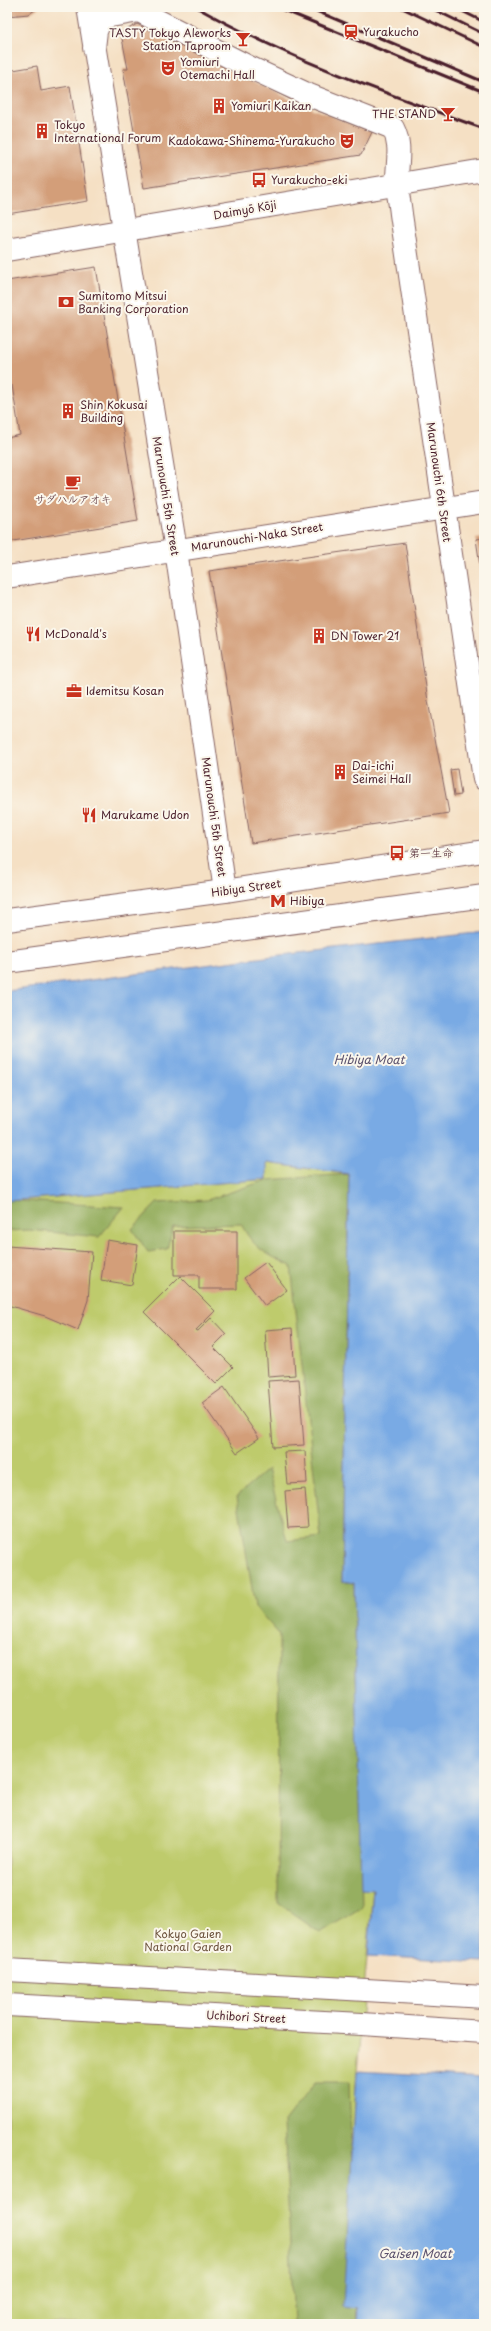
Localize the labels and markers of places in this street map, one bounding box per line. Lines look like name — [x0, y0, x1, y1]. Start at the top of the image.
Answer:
station icon: Yurakucho — [342, 23, 360, 41]
place label: Yurakucho — [363, 23, 419, 40]
place label: TASTY Tokyo Aleworks Station Taproom — [109, 24, 231, 54]
bar icon: TASTY Tokyo Aleworks Station Taproom — [234, 30, 252, 48]
place label: Yomiuri Otemachi Hall — [180, 53, 255, 83]
theatre icon: Yomiuri Otemachi Hall — [159, 59, 177, 77]
building icon: Yomiuri Kaikan — [210, 97, 228, 115]
place label: Yomiuri Kaikan — [231, 97, 311, 114]
place label: THE STAND — [372, 105, 436, 122]
bar icon: THE STAND — [439, 105, 457, 123]
place label: Tokyo International Forum — [54, 116, 161, 146]
building icon: Tokyo International Forum — [33, 122, 51, 140]
place label: Kadokawa-Shinema-Yurakucho — [168, 132, 335, 149]
theatre icon: Kadokawa-Shinema-Yurakucho — [338, 132, 356, 150]
bus stop icon: Yurakucho-eki — [250, 171, 268, 189]
place label: Yurakucho-eki — [271, 171, 348, 188]
place label: Sumitomo Mitsui Banking Corporation — [78, 287, 189, 317]
bank icon: Sumitomo Mitsui Banking Corporation — [57, 293, 75, 311]
place label: Shin Kokusai Building — [80, 396, 147, 426]
building icon: Shin Kokusai Building — [59, 402, 77, 420]
cafe icon: サダハルアオキ — [64, 473, 82, 491]
place label: サダハルアオキ — [35, 490, 112, 507]
restaurant icon: McDonald's — [24, 625, 42, 643]
place label: McDonald's — [45, 625, 107, 642]
building icon: DN Tower 21 — [310, 627, 328, 645]
place label: DN Tower 21 — [331, 627, 399, 644]
office icon: Idemitsu Kosan — [65, 682, 83, 700]
place label: Idemitsu Kosan — [86, 682, 164, 699]
place label: Dai-ichi Seimei Hall — [352, 757, 411, 787]
building icon: Dai-ichi Seimei Hall — [331, 763, 349, 781]
restaurant icon: Marukame Udon — [80, 806, 98, 824]
place label: Marukame Udon — [101, 806, 189, 823]
bus stop icon: 第一生命 — [388, 844, 406, 862]
place label: 第一生命 — [409, 844, 453, 861]
metro station icon: Hibiya — [269, 892, 287, 910]
place label: Hibiya — [290, 892, 324, 909]

